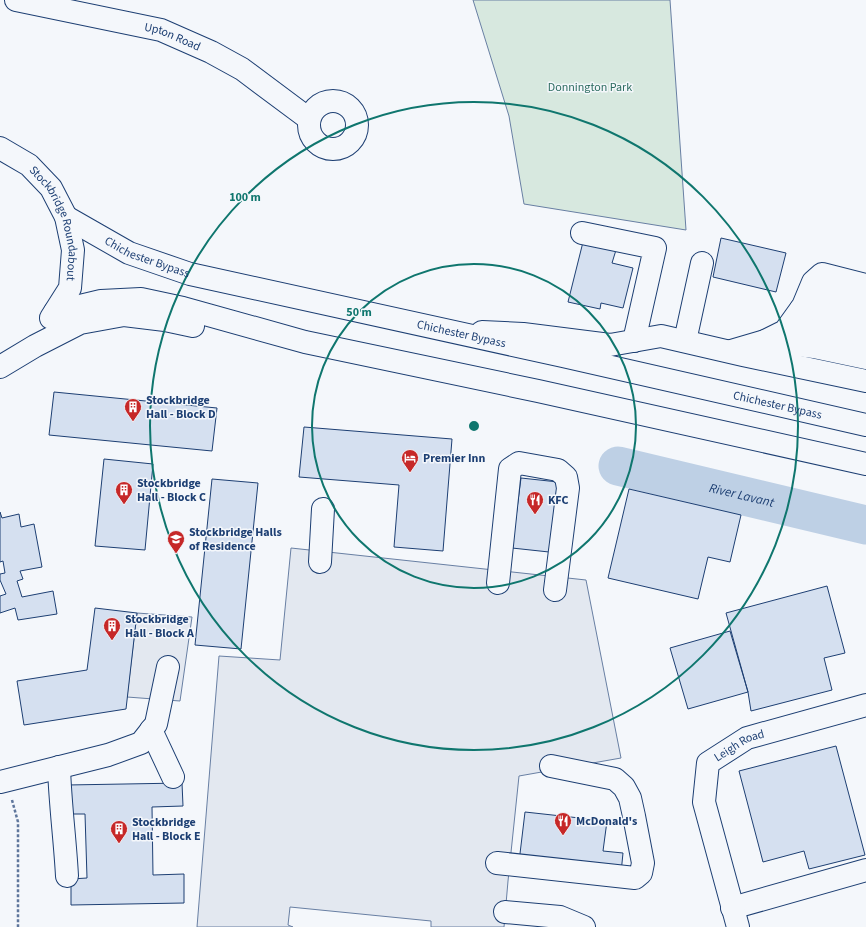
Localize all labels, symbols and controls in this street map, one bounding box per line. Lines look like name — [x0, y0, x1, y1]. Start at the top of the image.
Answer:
street label: Upton Road — [143, 18, 203, 55]
park label: Donnington Park — [548, 79, 632, 96]
street label: Stockbridge Roundabout — [25, 162, 82, 281]
text: 100 m — [229, 189, 261, 206]
street label: Chichester Bypass — [101, 232, 192, 282]
text: 50 m — [346, 304, 372, 321]
street label: Chichester Bypass — [415, 316, 508, 352]
street label: Chichester Bypass — [731, 386, 824, 423]
place label: Stockbridge Hall - Block D — [146, 392, 216, 423]
building icon: Stockbridge Hall - Block D — [123, 397, 143, 422]
centre of rings — [467, 419, 481, 433]
hotel icon: Premier Inn — [400, 448, 420, 473]
place label: Premier Inn — [423, 450, 485, 467]
place label: Stockbridge Hall - Block C — [137, 475, 206, 506]
water label: River Lavant — [707, 479, 777, 512]
building icon: Stockbridge Hall - Block C — [114, 480, 134, 505]
restaurant icon: KFC — [525, 490, 545, 515]
place label: KFC — [548, 492, 569, 509]
place label: Stockbridge Halls of Residence — [189, 524, 282, 555]
school or university icon: Stockbridge Halls of Residence — [166, 529, 186, 554]
place label: Stockbridge Hall - Block A — [125, 611, 194, 642]
building icon: Stockbridge Hall - Block A — [102, 616, 122, 641]
street label: Leigh Road — [711, 725, 766, 766]
restaurant icon: McDonald's — [553, 811, 573, 836]
place label: McDonald's — [576, 813, 637, 830]
place label: Stockbridge Hall - Block E — [132, 814, 201, 845]
building icon: Stockbridge Hall - Block E — [109, 819, 129, 844]

